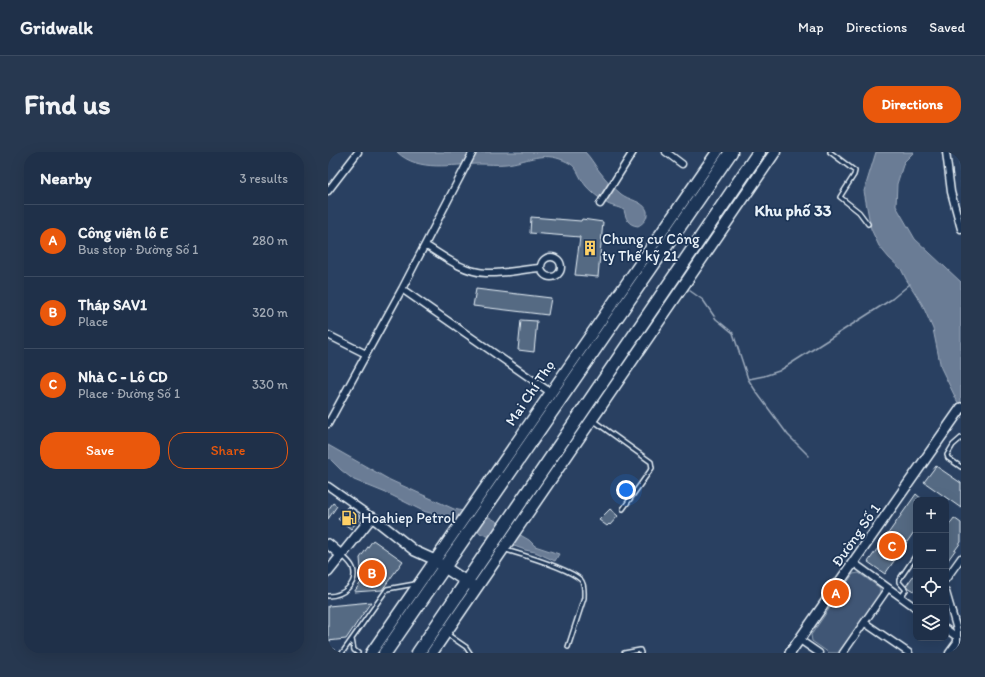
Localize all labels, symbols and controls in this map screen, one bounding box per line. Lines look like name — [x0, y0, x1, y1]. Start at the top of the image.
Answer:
text: Gridwalk — [20, 16, 93, 39]
text: Map — [798, 19, 824, 36]
text: Directions — [846, 19, 907, 36]
text: Saved — [929, 19, 965, 36]
button: Directions — [863, 86, 961, 123]
text: Find us — [24, 87, 111, 121]
text: Nearby — [40, 168, 92, 188]
text: 3 results — [239, 171, 288, 186]
district label: Khu phố 33 — [755, 201, 832, 221]
text: Công viên lô E — [78, 224, 168, 242]
place label: Chung cư Công ty Thế kỹ 21 — [602, 230, 700, 265]
text: A — [49, 233, 57, 248]
text: 280 m — [252, 233, 288, 248]
building icon: Chung cư Công ty Thế kỹ 21 — [581, 239, 599, 257]
text: Bus stop · Đường Số 1 — [78, 242, 198, 257]
text: Tháp SAV1 — [78, 296, 147, 314]
text: B — [49, 305, 57, 320]
text: 320 m — [252, 305, 288, 320]
text: Place — [78, 314, 108, 329]
street label: Mai Chí Thọ — [501, 357, 559, 429]
text: Nhà C - Lô CD — [78, 368, 168, 386]
text: C — [49, 377, 57, 392]
text: 330 m — [252, 377, 288, 392]
text: Place · Đường Số 1 — [78, 386, 180, 401]
button: Save — [40, 432, 160, 469]
button: Share — [168, 432, 288, 469]
your location — [616, 480, 636, 500]
map controls — [913, 497, 949, 641]
button: + — [913, 497, 949, 533]
street label: Đường Số 1 — [828, 500, 884, 570]
fuel station icon: Hoahiep Petrol — [340, 509, 358, 527]
place label: Hoahiep Petrol — [361, 509, 456, 527]
pin: C — [879, 531, 905, 561]
button: − — [913, 533, 949, 569]
pin: B — [359, 558, 385, 588]
button: locate — [913, 569, 949, 605]
pin: A — [823, 578, 849, 608]
button: layers — [913, 605, 949, 641]

